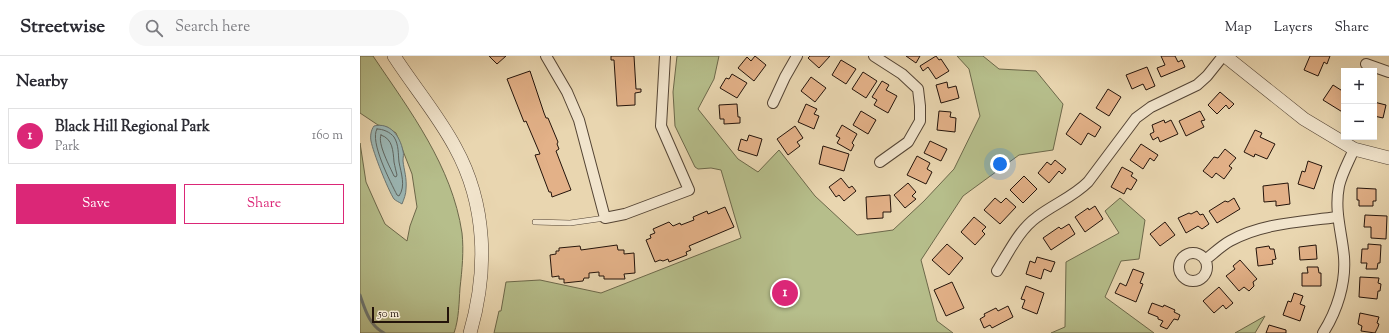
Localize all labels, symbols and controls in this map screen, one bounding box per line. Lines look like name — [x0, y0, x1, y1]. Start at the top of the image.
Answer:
search box — [129, 10, 409, 46]
text: Streetwise — [20, 14, 105, 41]
icon: search — [143, 17, 165, 39]
text: Search here — [175, 17, 250, 38]
text: Map — [1225, 18, 1252, 38]
text: Layers — [1274, 18, 1312, 38]
text: Share — [1334, 18, 1369, 38]
map controls — [1341, 68, 1377, 140]
button: + — [1341, 68, 1377, 104]
text: Nearby — [16, 70, 68, 94]
button: − — [1341, 104, 1377, 140]
text: Black Hill Regional Park — [55, 117, 210, 138]
text: 1 — [28, 127, 32, 145]
text: 160 m — [312, 127, 343, 145]
text: Park — [55, 138, 80, 156]
your location — [990, 154, 1010, 174]
button: Save — [16, 184, 176, 224]
button: Share — [184, 184, 344, 224]
pin: 1 — [772, 278, 798, 308]
scale bar — [372, 305, 449, 324]
text: 50 m — [378, 306, 399, 322]

